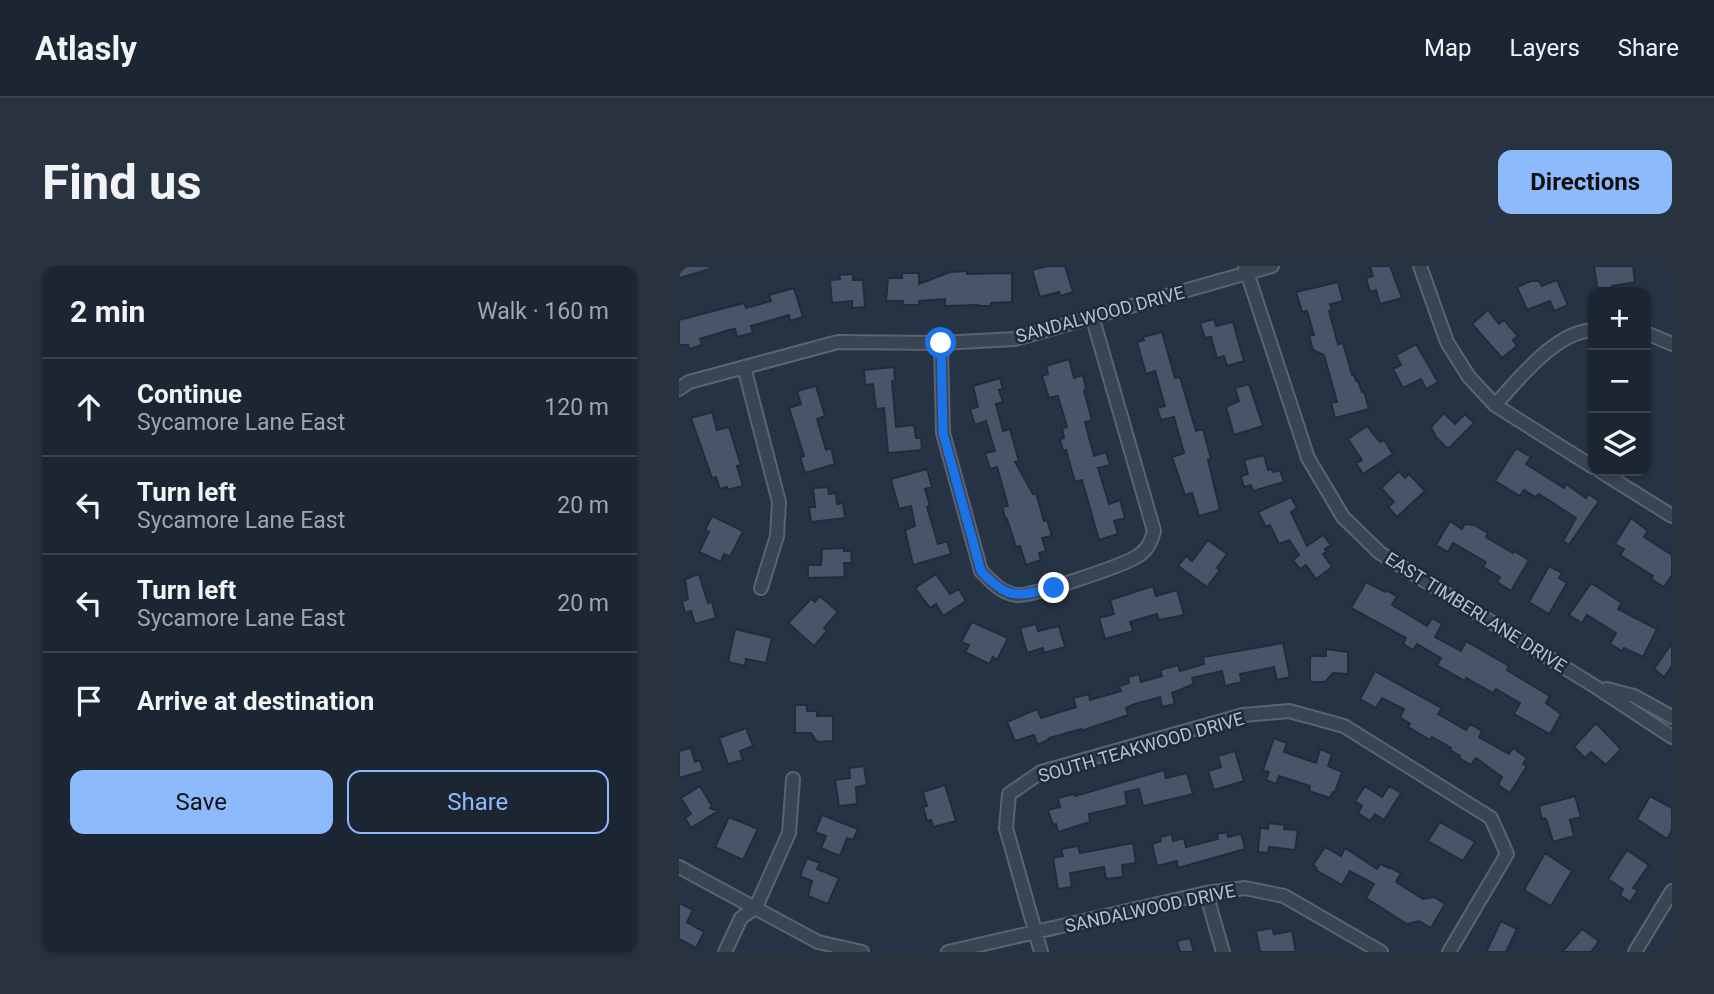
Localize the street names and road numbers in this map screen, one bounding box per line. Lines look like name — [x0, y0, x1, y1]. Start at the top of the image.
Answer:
street label: SANDALWOOD DRIVE — [1013, 281, 1187, 347]
street label: EAST TIMBERLANE DRIVE — [1382, 548, 1570, 676]
street label: SOUTH TEAKWOOD DRIVE — [1036, 708, 1246, 786]
street label: SANDALWOOD DRIVE — [1063, 880, 1237, 936]

